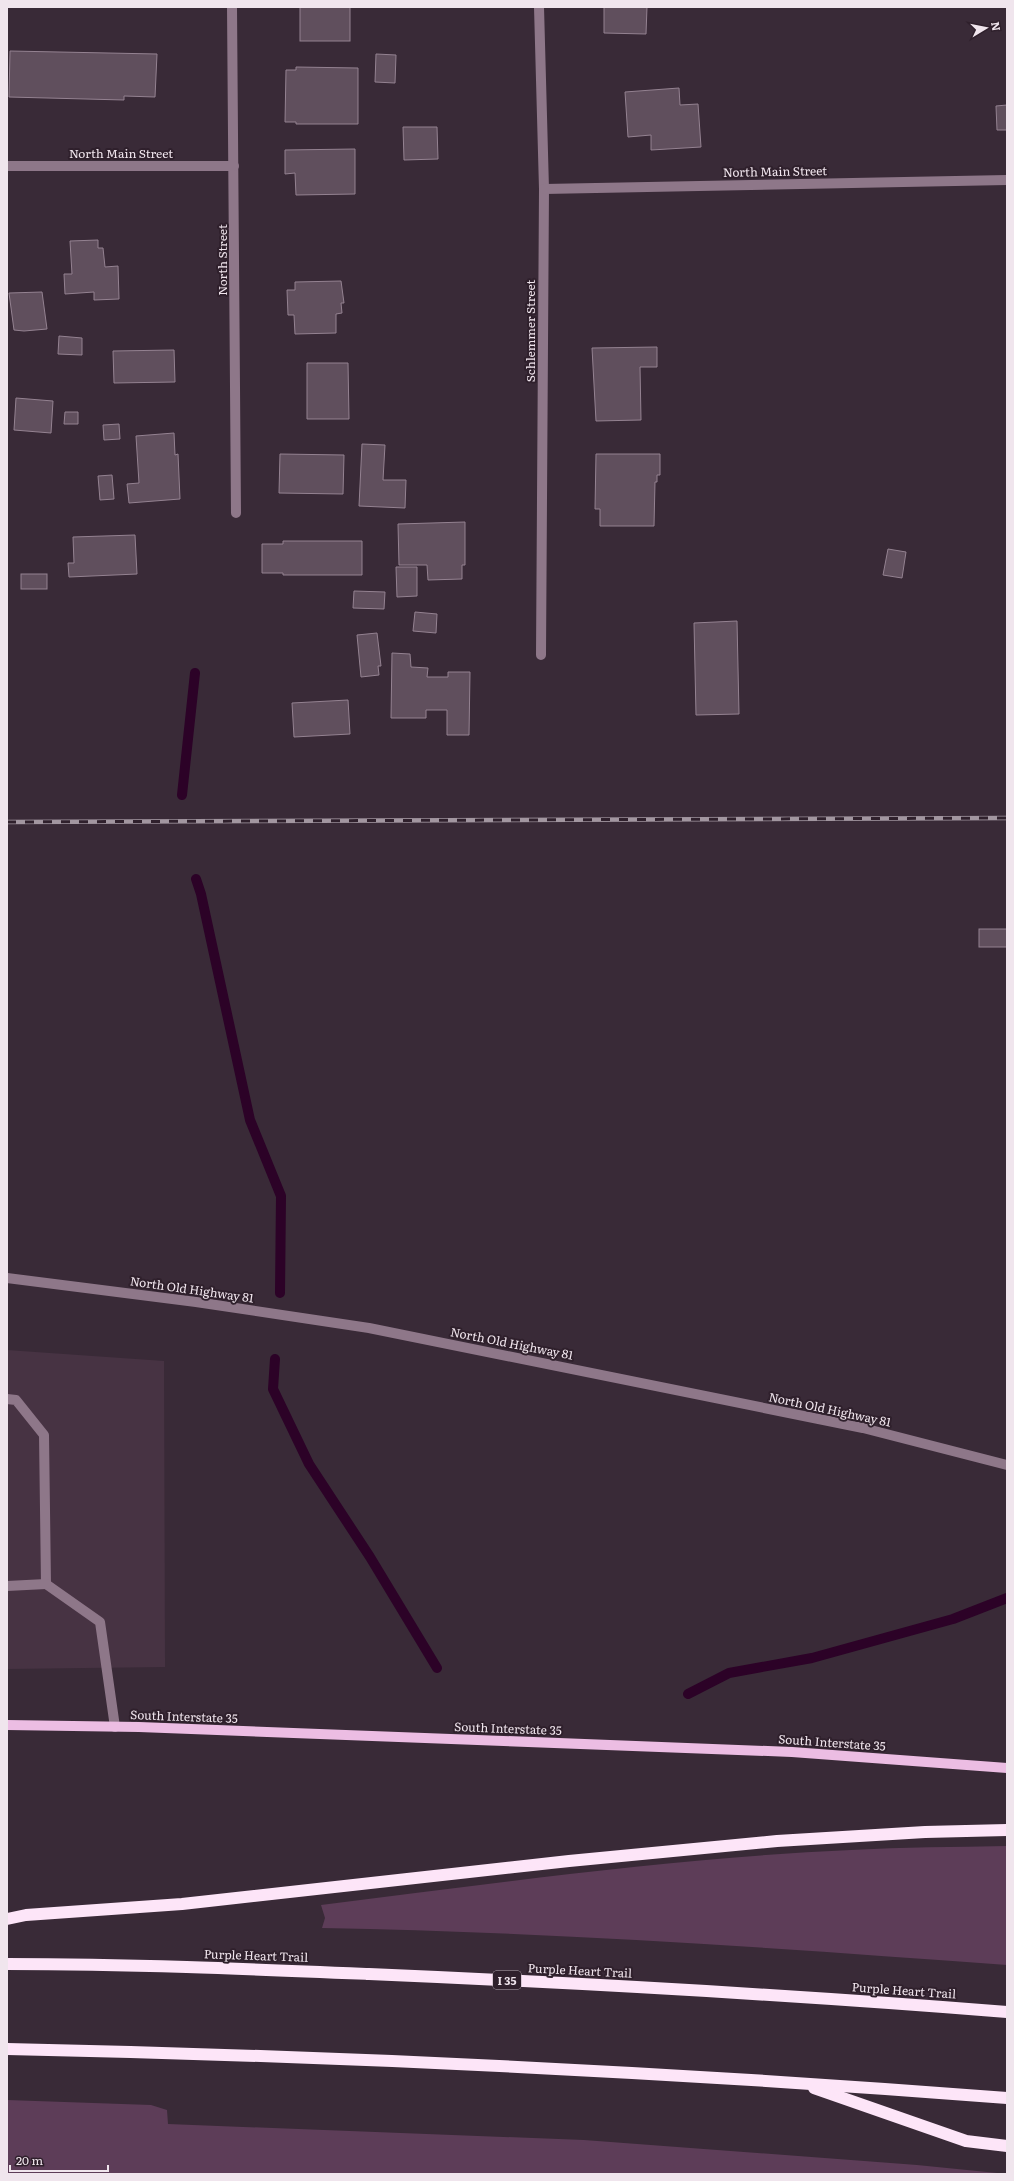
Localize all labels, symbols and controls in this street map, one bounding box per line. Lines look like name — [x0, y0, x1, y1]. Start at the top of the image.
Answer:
north arrow — [966, 8, 1006, 48]
text: N — [988, 20, 1006, 32]
street label: North Main Street — [69, 144, 173, 162]
street label: North Main Street — [723, 161, 827, 181]
street label: North Street — [213, 224, 231, 296]
street label: Schlemmer Street — [521, 280, 539, 382]
street label: North Old Highway 81 — [129, 1271, 255, 1307]
street label: North Old Highway 81 — [449, 1322, 575, 1364]
street label: North Old Highway 81 — [767, 1387, 893, 1431]
street label: South Interstate 35 — [130, 1705, 238, 1727]
street label: South Interstate 35 — [454, 1717, 562, 1739]
street label: South Interstate 35 — [778, 1729, 886, 1755]
street label: Purple Heart Trail — [203, 1944, 309, 1966]
street label: Purple Heart Trail — [527, 1958, 633, 1982]
road number: I 35 — [493, 1971, 521, 1989]
street label: Purple Heart Trail — [851, 1977, 957, 2003]
scale bar — [10, 2147, 108, 2173]
text: 20 m — [16, 2151, 43, 2169]

